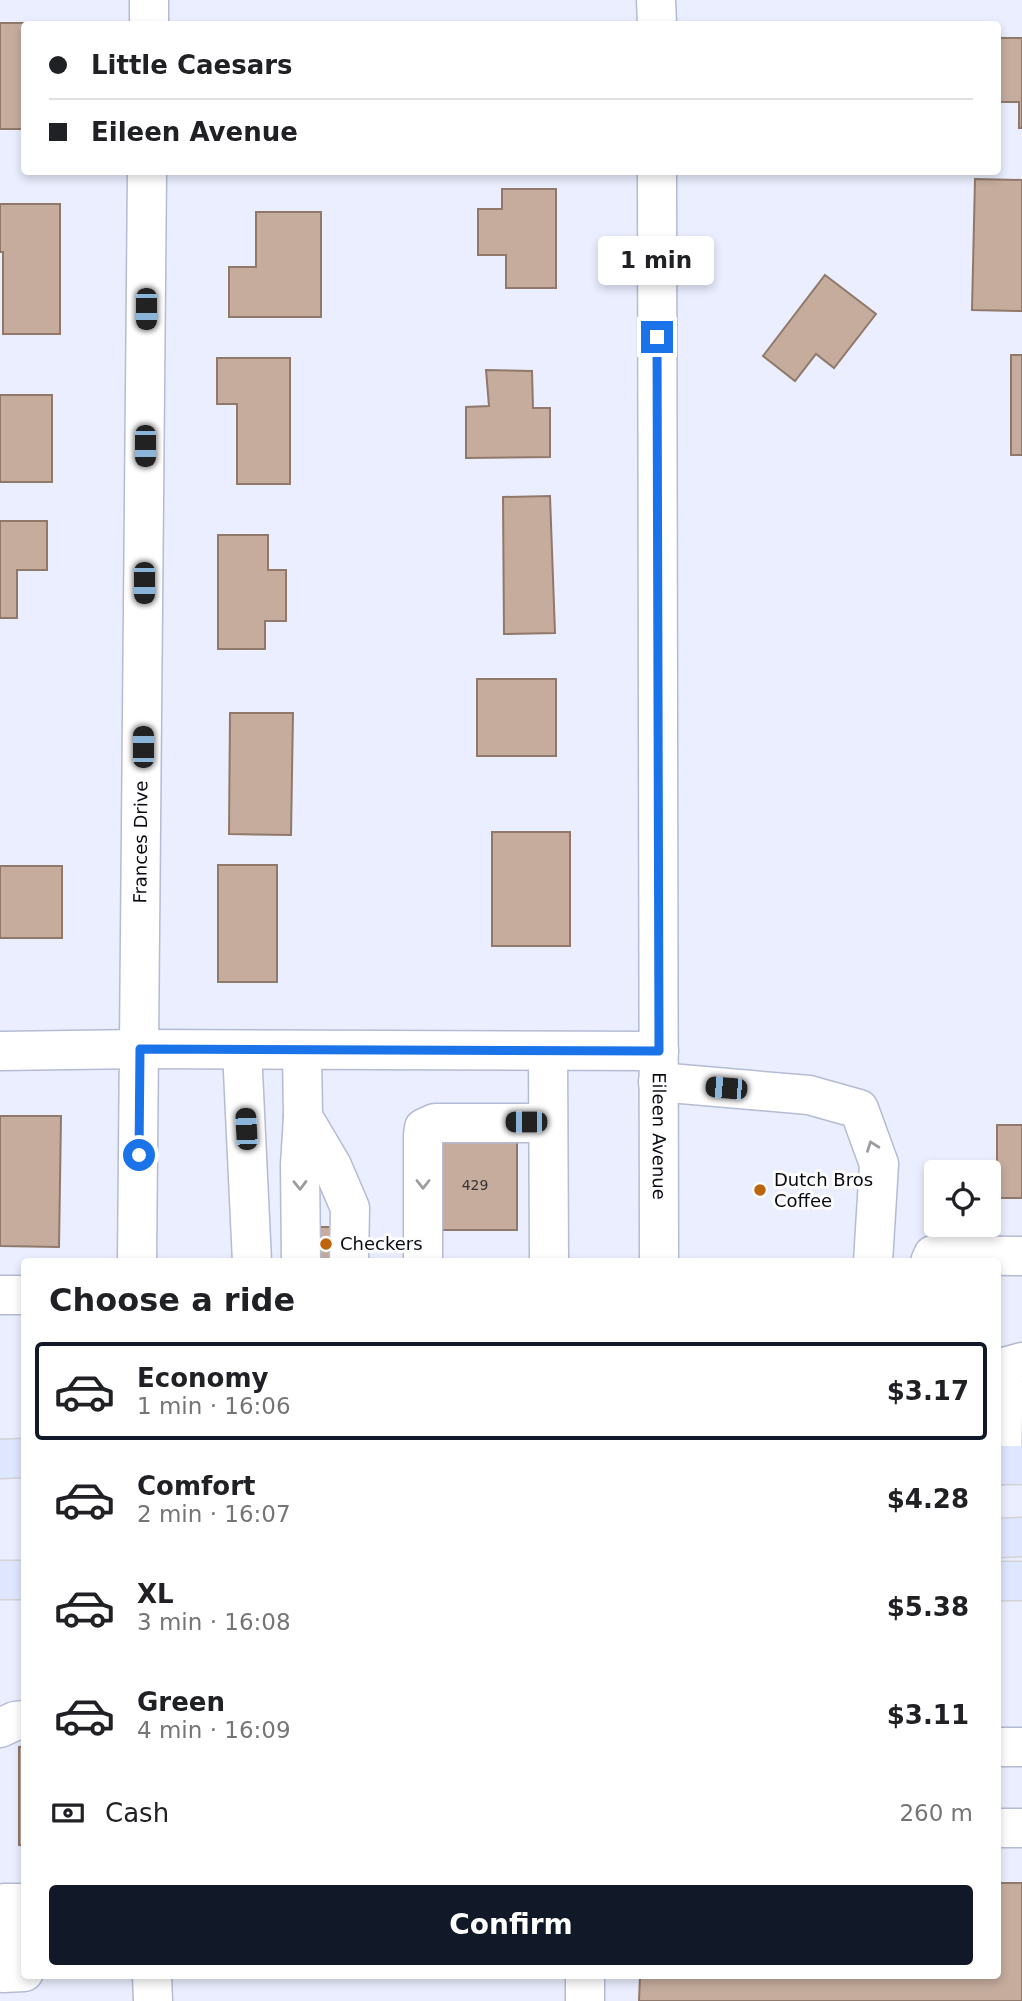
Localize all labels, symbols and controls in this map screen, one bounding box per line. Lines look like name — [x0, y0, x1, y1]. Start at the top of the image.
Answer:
text: Little Caesars — [91, 50, 293, 80]
text: Eileen Avenue — [91, 117, 298, 147]
callout: 1 min — [599, 236, 715, 284]
text: 1 min — [620, 247, 692, 273]
car — [136, 288, 157, 330]
route end — [641, 321, 673, 353]
car — [135, 425, 156, 467]
car — [134, 562, 155, 604]
car — [133, 726, 154, 768]
street label: Frances Drive — [129, 780, 151, 904]
street label: Eileen Avenue — [649, 1072, 670, 1200]
car — [705, 1076, 748, 1100]
car — [235, 1107, 258, 1151]
car — [506, 1112, 548, 1133]
route start — [123, 1139, 155, 1171]
one-way arrow — [866, 1140, 880, 1152]
map controls — [924, 1160, 1001, 1237]
button: locate — [924, 1160, 1001, 1237]
place label: Dutch Bros Coffee — [774, 1169, 873, 1211]
house number: 429 — [462, 1177, 488, 1193]
one-way arrow — [415, 1179, 431, 1189]
one-way arrow — [293, 1180, 308, 1191]
marker: Dutch Bros Coffee — [752, 1182, 768, 1198]
place label: Checkers — [340, 1233, 423, 1254]
marker: Checkers — [318, 1236, 334, 1252]
text: Choose a ride — [49, 1281, 295, 1319]
icon: car — [53, 1360, 116, 1423]
text: Economy — [137, 1363, 268, 1393]
text: $3.17 — [887, 1376, 969, 1406]
text: 1 min · 16:06 — [137, 1393, 291, 1419]
icon: car — [53, 1468, 116, 1531]
text: Comfort — [137, 1471, 255, 1501]
text: $4.28 — [887, 1484, 969, 1514]
text: 2 min · 16:07 — [137, 1501, 291, 1527]
icon: car — [53, 1576, 116, 1639]
text: XL — [137, 1579, 174, 1609]
text: $5.38 — [887, 1592, 969, 1622]
text: 3 min · 16:08 — [137, 1609, 291, 1635]
icon: car — [53, 1684, 116, 1747]
text: Green — [137, 1687, 225, 1717]
text: $3.11 — [887, 1700, 969, 1730]
text: 4 min · 16:09 — [137, 1717, 291, 1743]
icon: cash — [49, 1794, 87, 1832]
text: Cash — [105, 1798, 169, 1828]
text: 260 m — [899, 1800, 973, 1826]
button: Confirm — [49, 1885, 973, 1965]

